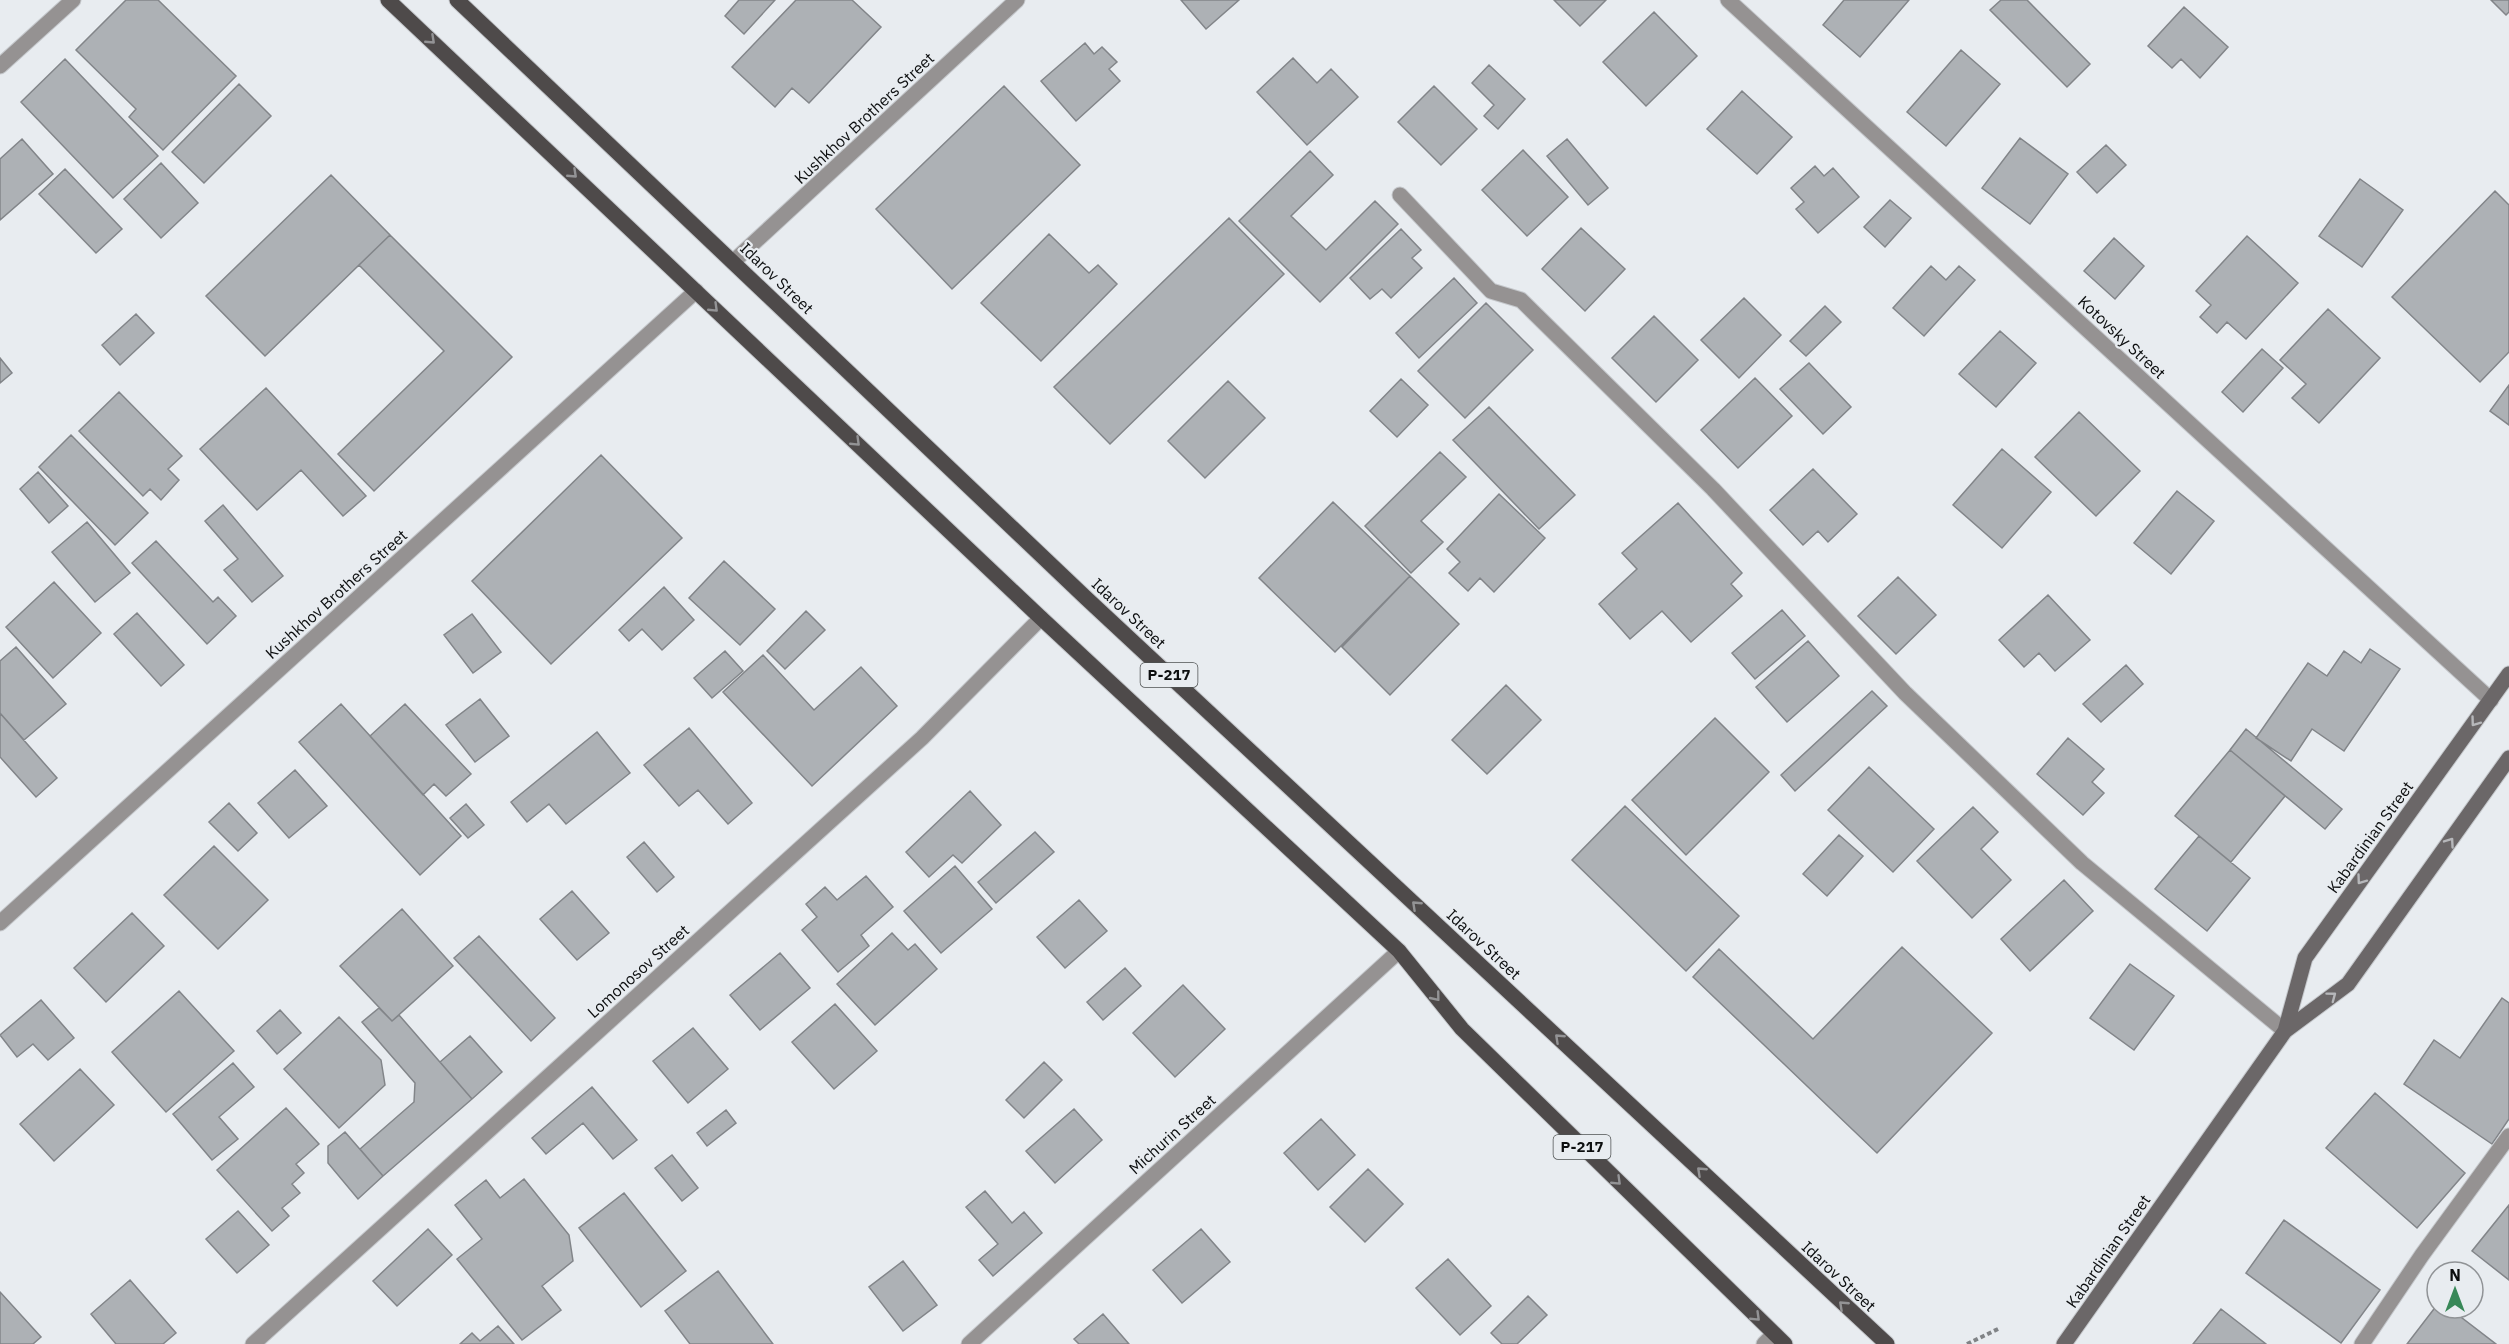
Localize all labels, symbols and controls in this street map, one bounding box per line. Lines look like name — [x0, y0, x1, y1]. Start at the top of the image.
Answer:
one-way arrow — [424, 33, 434, 44]
street label: Kushkhov Brothers Street — [790, 48, 938, 188]
one-way arrow — [566, 167, 576, 178]
street label: Idarov Street — [736, 238, 818, 318]
street label: Kotovsky Street — [2074, 291, 2170, 383]
one-way arrow — [708, 301, 718, 312]
one-way arrow — [848, 435, 859, 446]
street label: Kushkhov Brothers Street — [261, 525, 411, 663]
street label: Idarov Street — [1088, 574, 1170, 652]
road number: Р-217 — [1140, 663, 1198, 687]
one-way arrow — [2471, 716, 2482, 727]
street label: Kabardinian Street — [2323, 777, 2417, 897]
one-way arrow — [2443, 837, 2454, 848]
one-way arrow — [2357, 874, 2368, 885]
one-way arrow — [1413, 901, 1423, 912]
street label: Idarov Street — [1443, 905, 1525, 983]
street label: Lomonosov Street — [583, 920, 693, 1022]
one-way arrow — [1428, 990, 1439, 1001]
one-way arrow — [2325, 992, 2336, 1003]
one-way arrow — [1556, 1034, 1566, 1045]
street label: Michurin Street — [1124, 1090, 1220, 1178]
road number: Р-217 — [1554, 1135, 1610, 1159]
one-way arrow — [1698, 1167, 1708, 1178]
one-way arrow — [1609, 1173, 1620, 1184]
street label: Kabardinian Street — [2061, 1190, 2155, 1312]
street label: Idarov Street — [1798, 1237, 1880, 1315]
north arrow — [2425, 1260, 2485, 1320]
text: N — [2449, 1265, 2461, 1285]
one-way arrow — [1840, 1301, 1850, 1312]
one-way arrow — [1749, 1309, 1760, 1320]

